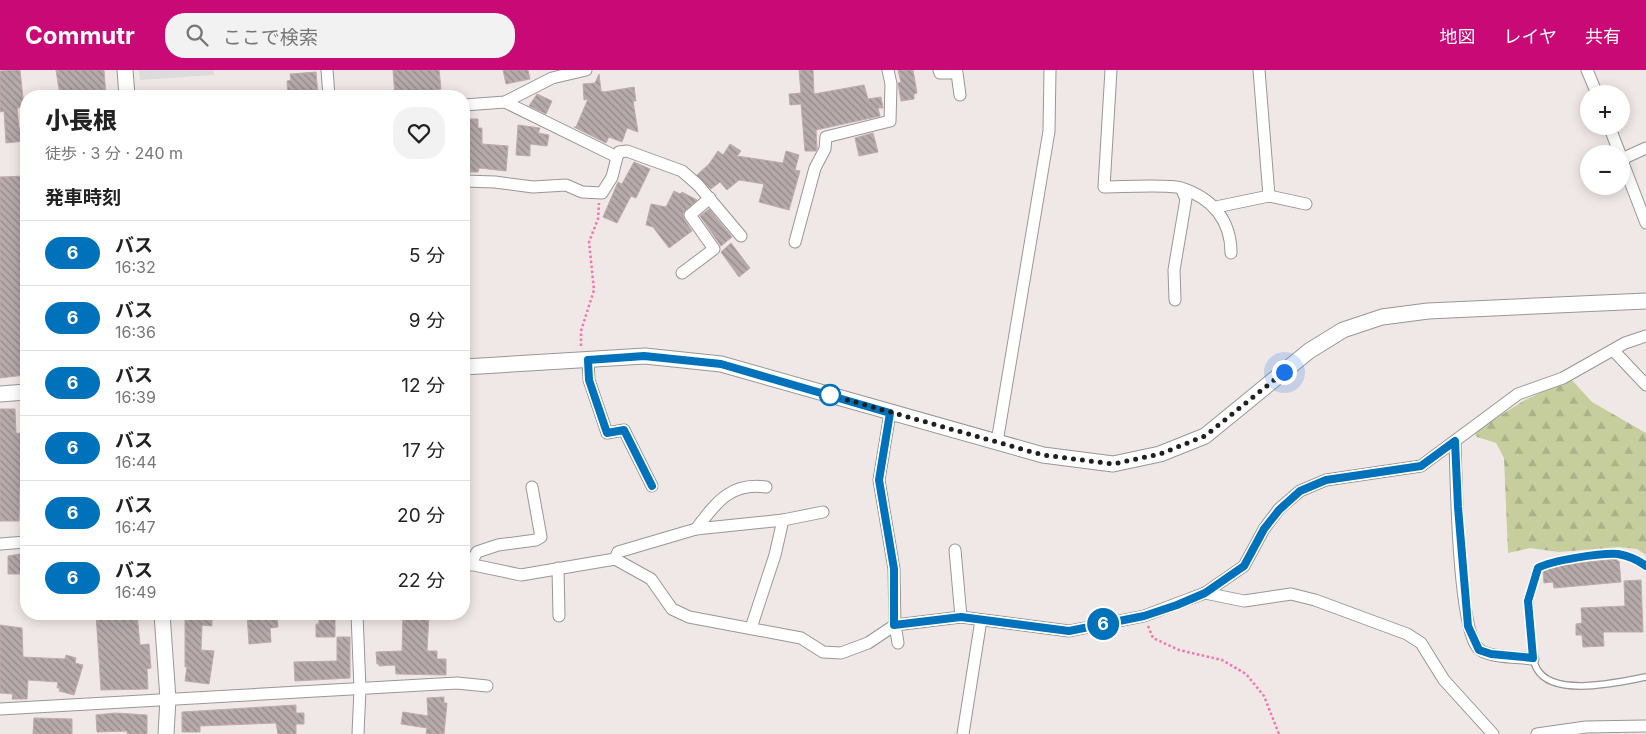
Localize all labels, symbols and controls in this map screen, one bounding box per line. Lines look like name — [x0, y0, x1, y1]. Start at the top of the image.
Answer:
search box — [165, 13, 515, 58]
text: Commutr — [25, 21, 135, 50]
icon: search — [183, 21, 211, 49]
text: ここで検索 — [223, 26, 318, 49]
text: 地図 — [1440, 26, 1476, 47]
text: レイヤ — [1504, 26, 1557, 47]
text: 共有 — [1585, 26, 1621, 47]
map controls — [1580, 85, 1630, 195]
button: + — [1580, 85, 1630, 135]
text: 小長根 — [45, 106, 117, 135]
button: heart — [393, 107, 445, 159]
text: 徒歩 · 3 分 · 240 m — [45, 143, 183, 163]
button: − — [1580, 145, 1630, 195]
text: 発車時刻 — [45, 186, 121, 209]
text: バス — [115, 234, 153, 257]
text: 6 — [67, 242, 78, 263]
text: 5 分 — [409, 244, 445, 267]
text: 16:32 — [115, 257, 156, 277]
text: バス — [115, 299, 153, 322]
text: 6 — [67, 307, 78, 328]
text: 9 分 — [409, 309, 445, 332]
text: 16:36 — [115, 322, 156, 342]
your location — [1272, 360, 1297, 385]
text: バス — [115, 364, 153, 387]
text: 6 — [67, 372, 78, 393]
text: 12 分 — [401, 374, 445, 397]
unlabelled marker — [819, 384, 841, 406]
text: 16:39 — [115, 387, 156, 407]
text: バス — [115, 429, 153, 452]
text: 6 — [67, 437, 78, 458]
text: 17 分 — [402, 439, 445, 462]
text: 16:44 — [115, 452, 157, 472]
text: バス — [115, 494, 153, 517]
text: 6 — [67, 502, 78, 523]
text: 20 分 — [397, 504, 445, 527]
text: 16:47 — [115, 517, 155, 537]
text: バス — [115, 559, 153, 582]
text: 6 — [67, 567, 78, 588]
text: 22 分 — [397, 569, 445, 592]
text: 16:49 — [115, 582, 156, 602]
line badge: 6 — [1087, 608, 1119, 640]
text: 6 — [1097, 613, 1109, 634]

